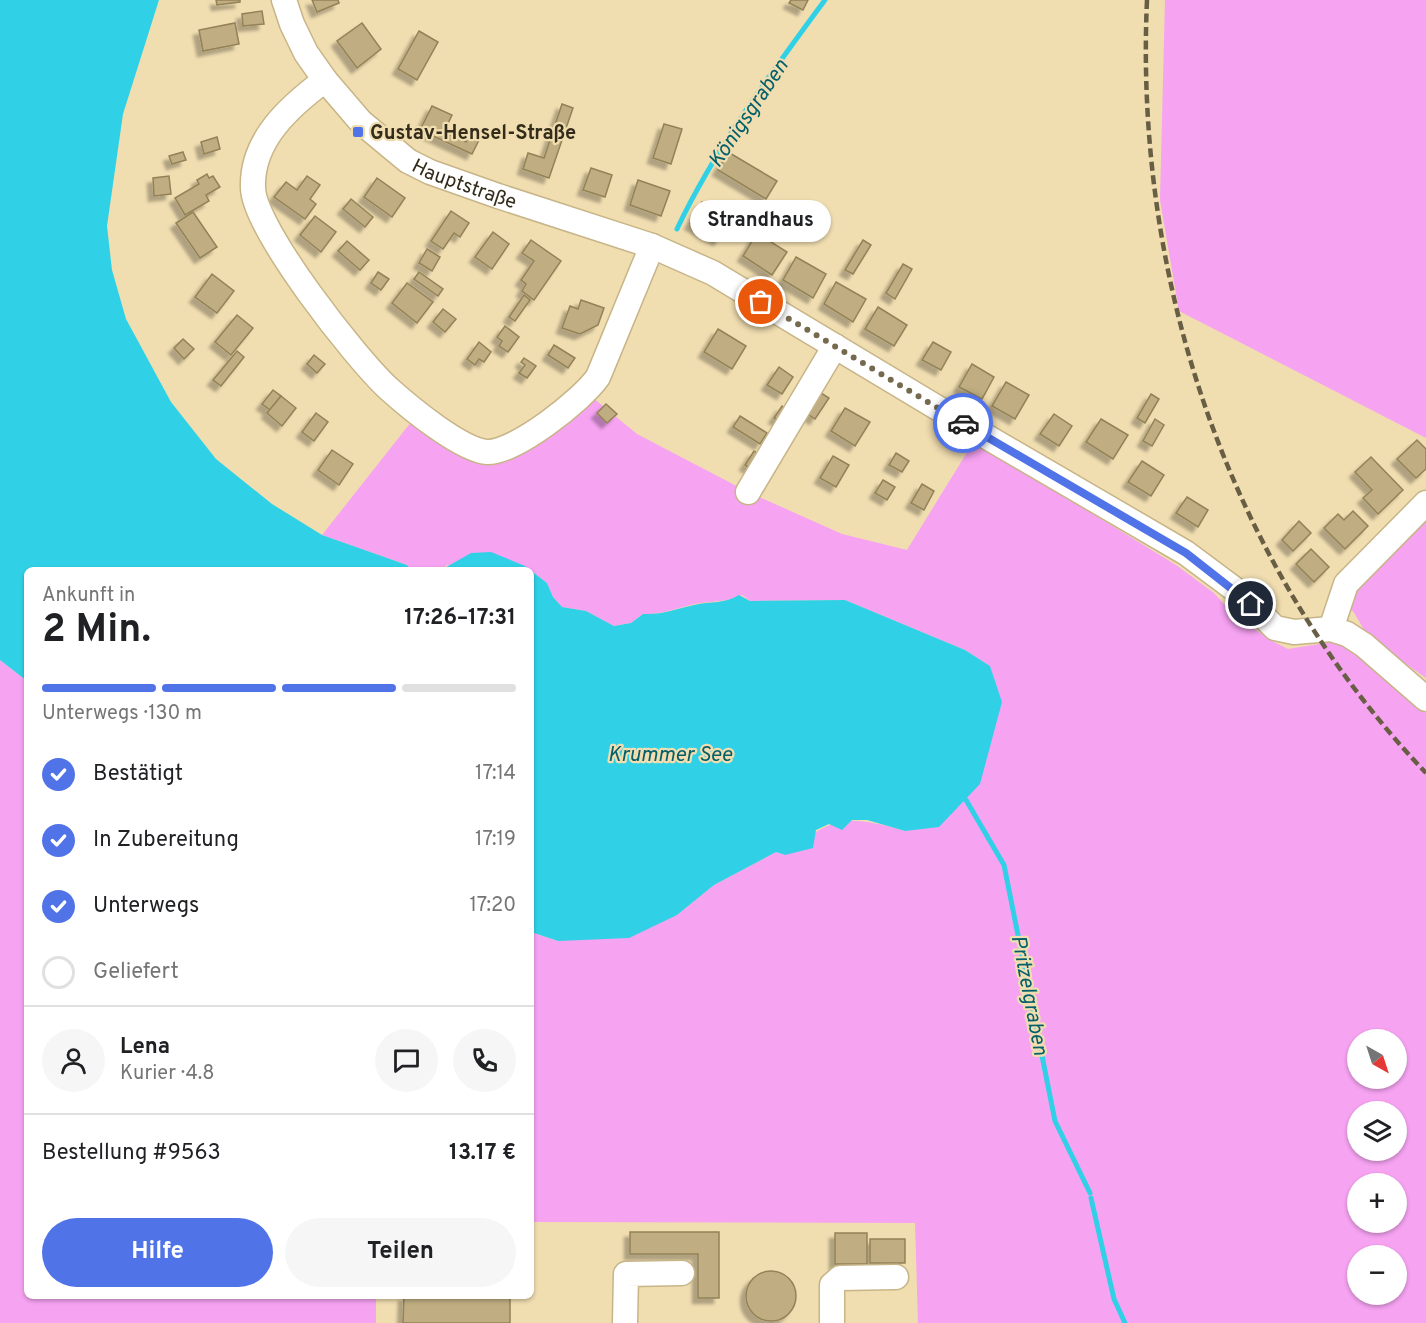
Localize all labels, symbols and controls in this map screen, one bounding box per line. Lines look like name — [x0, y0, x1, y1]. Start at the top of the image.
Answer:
water label: Königsgraben — [703, 54, 796, 173]
place label: Gustav-Hensel-Straße — [370, 121, 576, 147]
marker: Gustav-Hensel-Straße — [351, 125, 365, 139]
street label: Hauptstraße — [407, 154, 520, 216]
callout: Strandhaus — [690, 200, 831, 242]
text: Strandhaus — [707, 208, 814, 234]
pin — [735, 276, 786, 327]
icon: bag — [744, 285, 777, 318]
courier — [933, 393, 993, 453]
icon: car — [947, 407, 980, 440]
pin — [1225, 578, 1276, 629]
text: Ankunft in — [42, 583, 135, 609]
icon: home — [1234, 587, 1267, 620]
text: 17:26–17:31 — [404, 605, 516, 632]
text: 2 Min. — [42, 607, 151, 656]
text: Unterwegs · 130 m — [42, 701, 202, 727]
water label: Krummer See — [608, 742, 733, 769]
icon: check — [42, 758, 75, 791]
text: Bestätigt — [93, 761, 183, 788]
text: 17:14 — [475, 761, 516, 787]
icon: check — [42, 824, 75, 857]
text: In Zubereitung — [93, 827, 239, 854]
text: 17:19 — [475, 827, 516, 853]
icon: check — [42, 890, 75, 923]
text: Unterwegs — [93, 893, 199, 920]
text: 17:20 — [469, 893, 516, 919]
water label: Pritzelgraben — [1004, 933, 1054, 1058]
text: Geliefert — [93, 959, 179, 986]
button: person — [42, 1029, 105, 1092]
button: chat — [375, 1029, 438, 1092]
button: phone — [453, 1029, 516, 1092]
north arrow — [1347, 1029, 1407, 1089]
map controls — [1347, 1029, 1407, 1305]
text: Lena — [120, 1034, 170, 1061]
text: Kurier · 4.8 — [120, 1061, 215, 1087]
button: layers — [1347, 1101, 1407, 1161]
text: Bestellung #9563 — [42, 1140, 221, 1167]
text: 13.17 € — [449, 1140, 516, 1167]
button: + — [1347, 1173, 1407, 1233]
button: Hilfe — [42, 1218, 273, 1287]
button: Teilen — [285, 1218, 516, 1287]
button: − — [1347, 1245, 1407, 1305]

